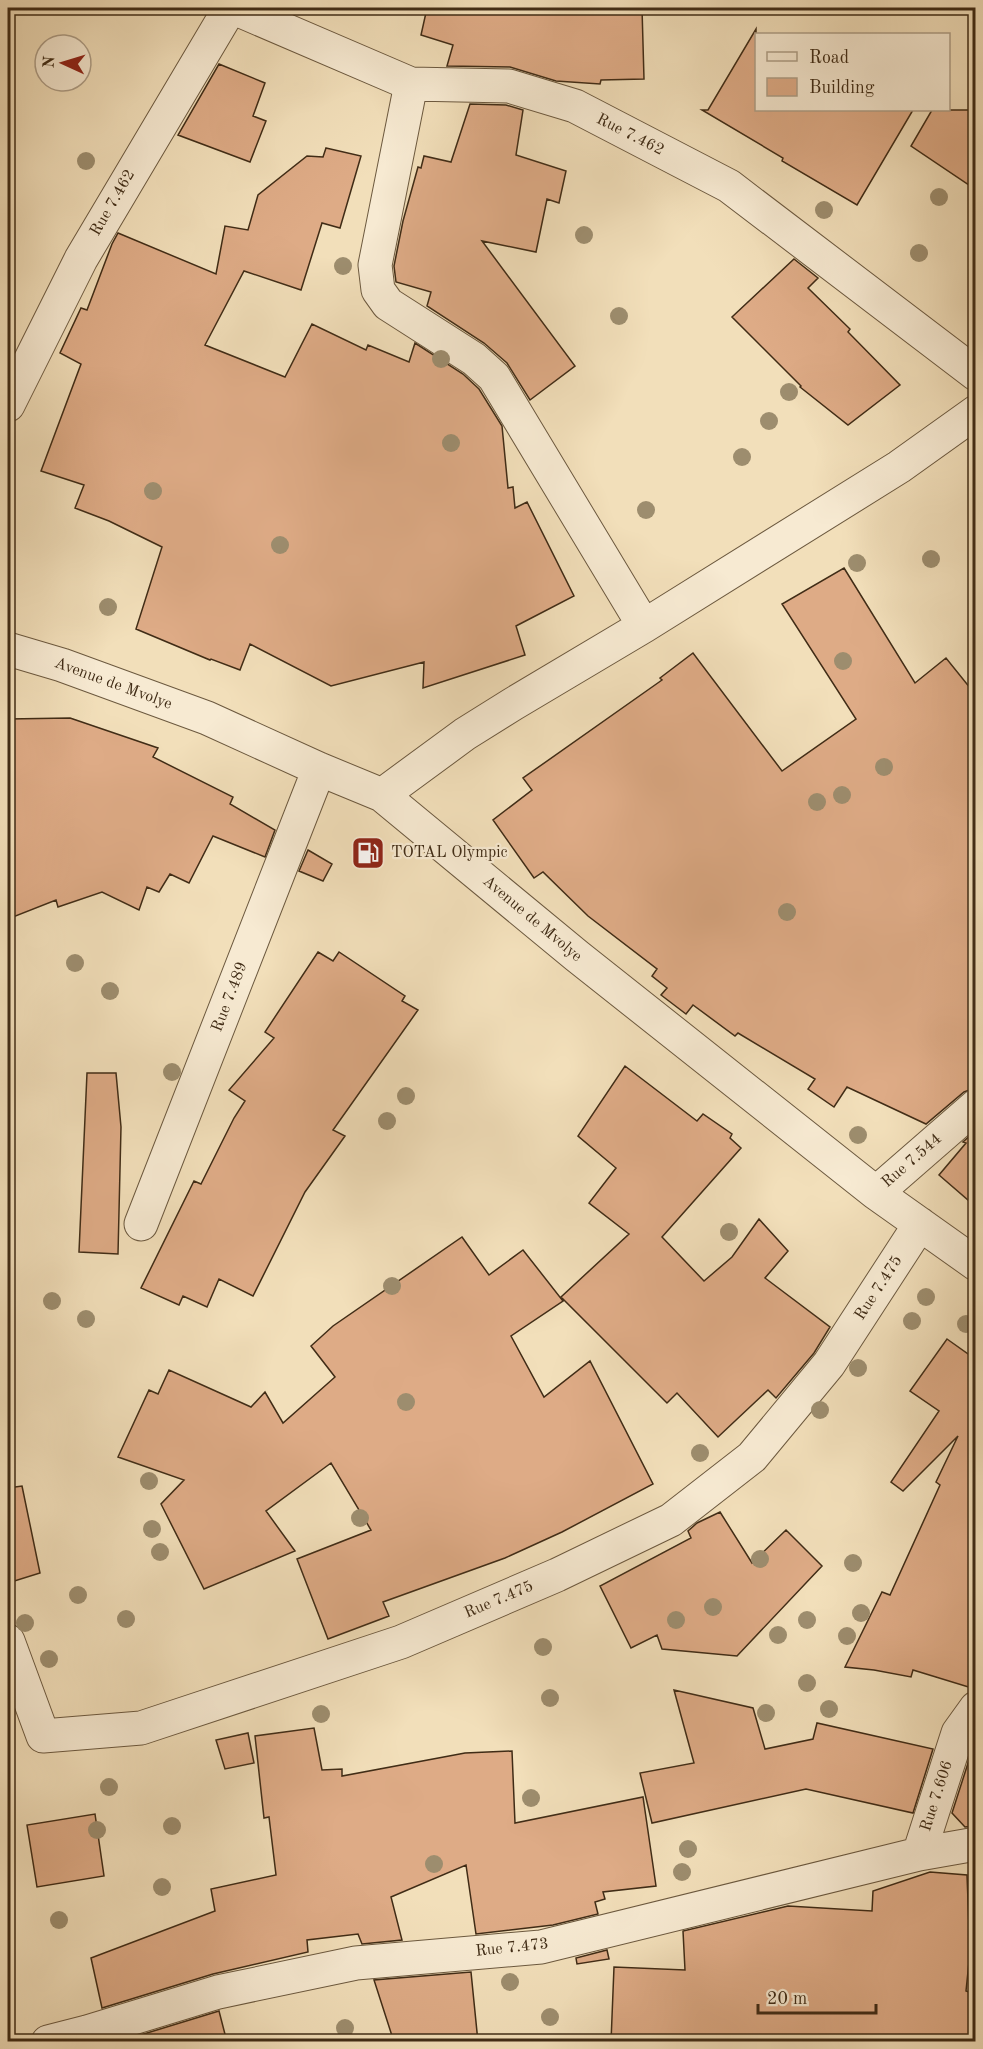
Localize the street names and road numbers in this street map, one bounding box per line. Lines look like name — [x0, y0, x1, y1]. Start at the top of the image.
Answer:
street label: Rue 7.462 — [594, 111, 666, 159]
street label: Rue 7.462 — [88, 167, 138, 239]
street label: Avenue de Mvolye — [52, 655, 174, 713]
street label: Avenue de Mvolye — [479, 873, 585, 965]
street label: Rue 7.489 — [209, 960, 251, 1034]
street label: Rue 7.544 — [879, 1131, 945, 1191]
street label: Rue 7.475 — [852, 1253, 906, 1323]
street label: Rue 7.475 — [462, 1578, 536, 1622]
street label: Rue 7.606 — [918, 1759, 956, 1833]
street label: Rue 7.473 — [475, 1936, 549, 1960]

